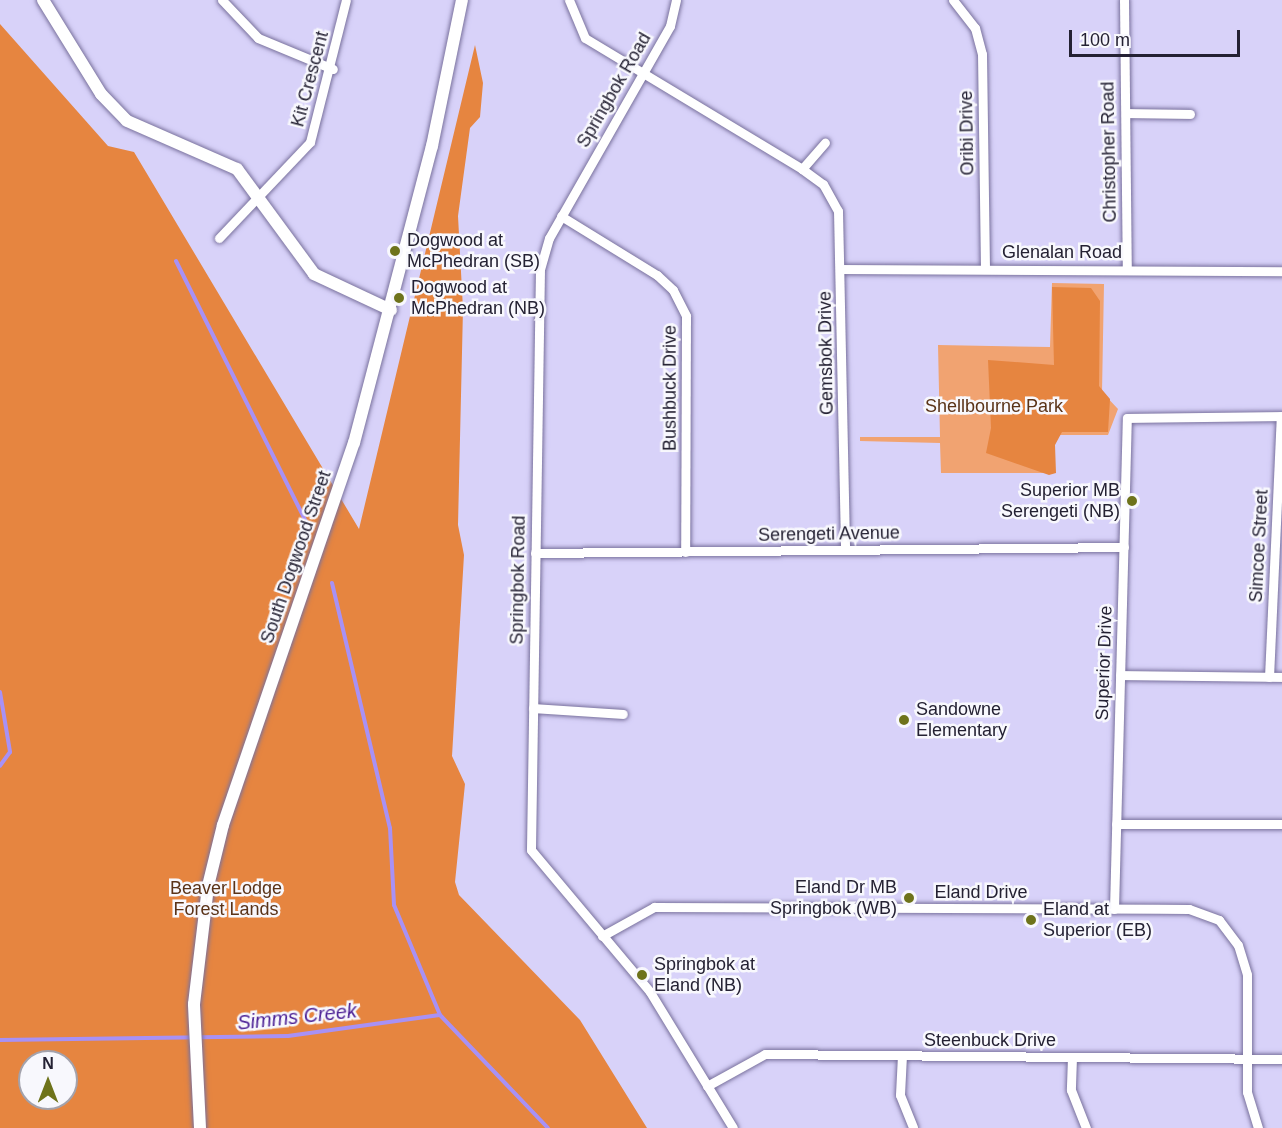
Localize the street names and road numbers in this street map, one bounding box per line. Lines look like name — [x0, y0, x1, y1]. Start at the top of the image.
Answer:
street label: Kit Crescent — [287, 29, 333, 129]
street label: Springbok Road — [572, 29, 656, 151]
street label: Christopher Road — [1097, 81, 1121, 223]
street label: Oribi Drive — [955, 90, 979, 176]
street label: Glenalan Road — [1002, 241, 1122, 263]
street label: Gemsbok Drive — [814, 291, 838, 415]
street label: Bushbuck Drive — [659, 325, 681, 451]
street label: South Dogwood Street — [256, 468, 336, 646]
street label: Simcoe Street — [1245, 489, 1273, 603]
street label: Springbok Road — [506, 515, 530, 645]
street label: Serengeti Avenue — [757, 522, 901, 546]
street label: Superior Drive — [1091, 605, 1117, 721]
street label: Eland Drive — [934, 881, 1028, 903]
street label: Steenbuck Drive — [924, 1029, 1056, 1051]

